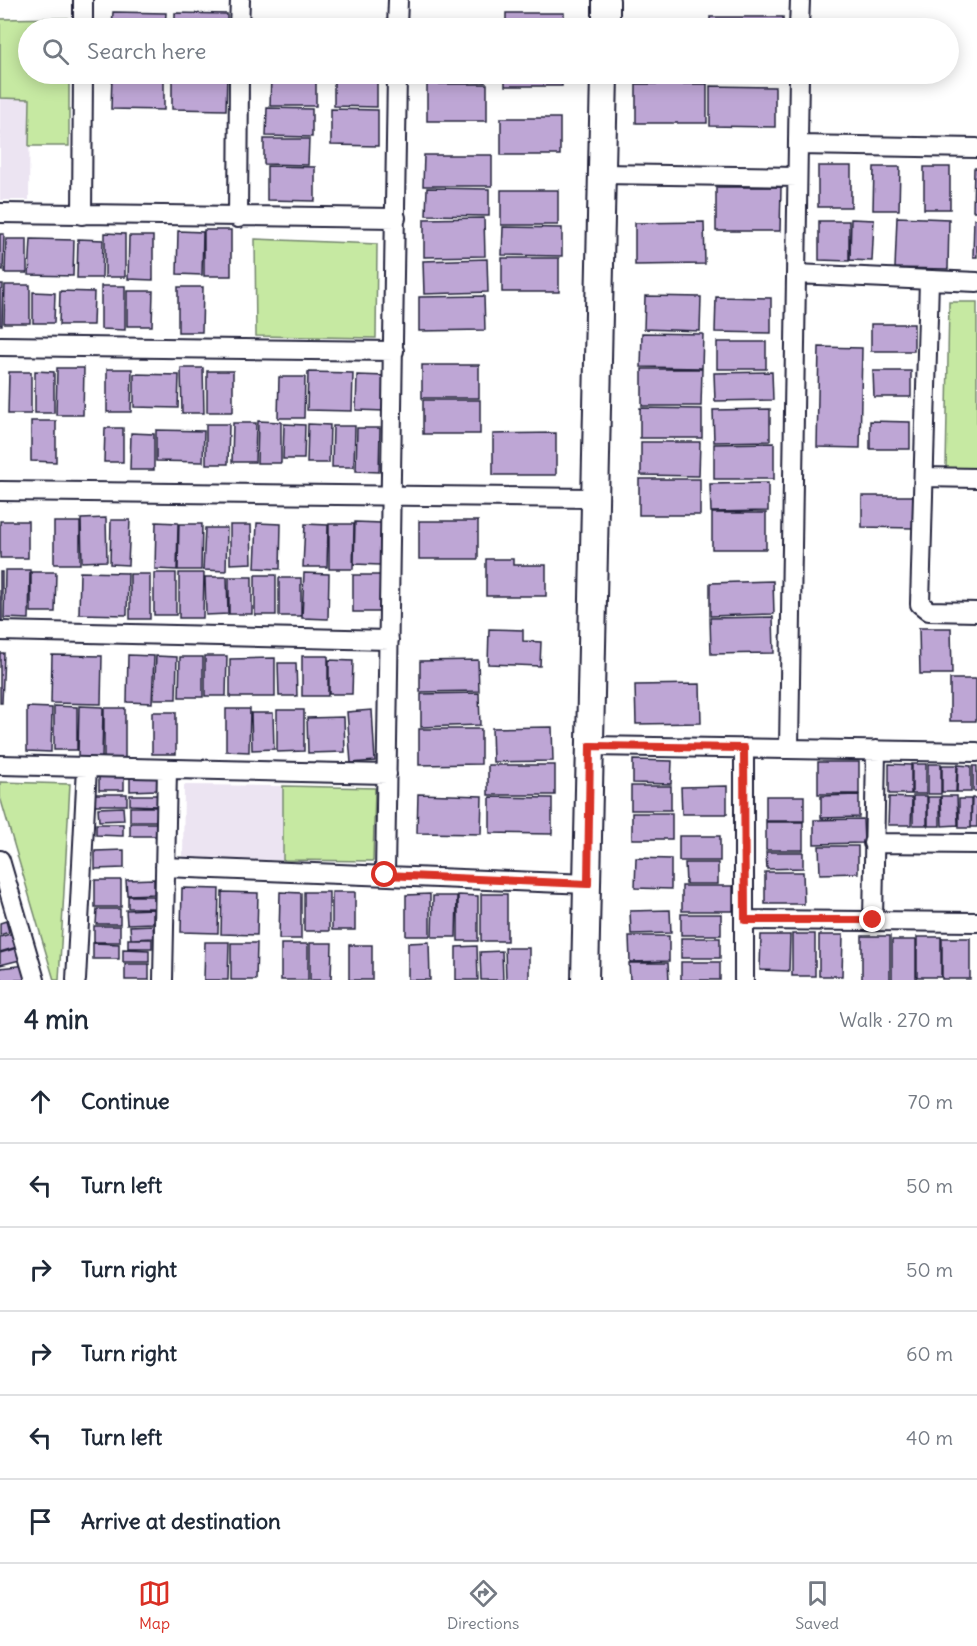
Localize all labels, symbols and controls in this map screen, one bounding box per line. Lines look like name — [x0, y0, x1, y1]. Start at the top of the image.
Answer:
search box — [18, 18, 959, 84]
icon: search — [39, 35, 72, 68]
text: Search here — [87, 37, 206, 65]
route start — [371, 861, 397, 887]
route end — [859, 906, 885, 932]
text: 4 min — [24, 1003, 89, 1036]
text: Walk · 270 m — [839, 1007, 953, 1032]
icon: ahead — [24, 1085, 57, 1118]
text: Continue — [81, 1087, 170, 1115]
text: 70 m — [908, 1089, 953, 1114]
icon: left — [24, 1169, 57, 1202]
text: Turn left — [81, 1171, 162, 1199]
text: 50 m — [906, 1173, 953, 1198]
icon: right — [24, 1253, 57, 1286]
text: Turn right — [81, 1255, 177, 1283]
text: 50 m — [906, 1257, 953, 1282]
icon: right — [24, 1337, 57, 1370]
text: Turn right — [81, 1339, 177, 1367]
text: 60 m — [906, 1341, 953, 1366]
icon: left — [24, 1421, 57, 1454]
text: Turn left — [81, 1423, 162, 1451]
text: 40 m — [906, 1425, 953, 1450]
icon: arrive — [24, 1505, 57, 1538]
text: Arrive at destination — [81, 1507, 281, 1535]
tab: Map — [138, 1577, 171, 1633]
tab: Directions — [447, 1577, 519, 1633]
tab: Saved — [795, 1577, 839, 1633]

